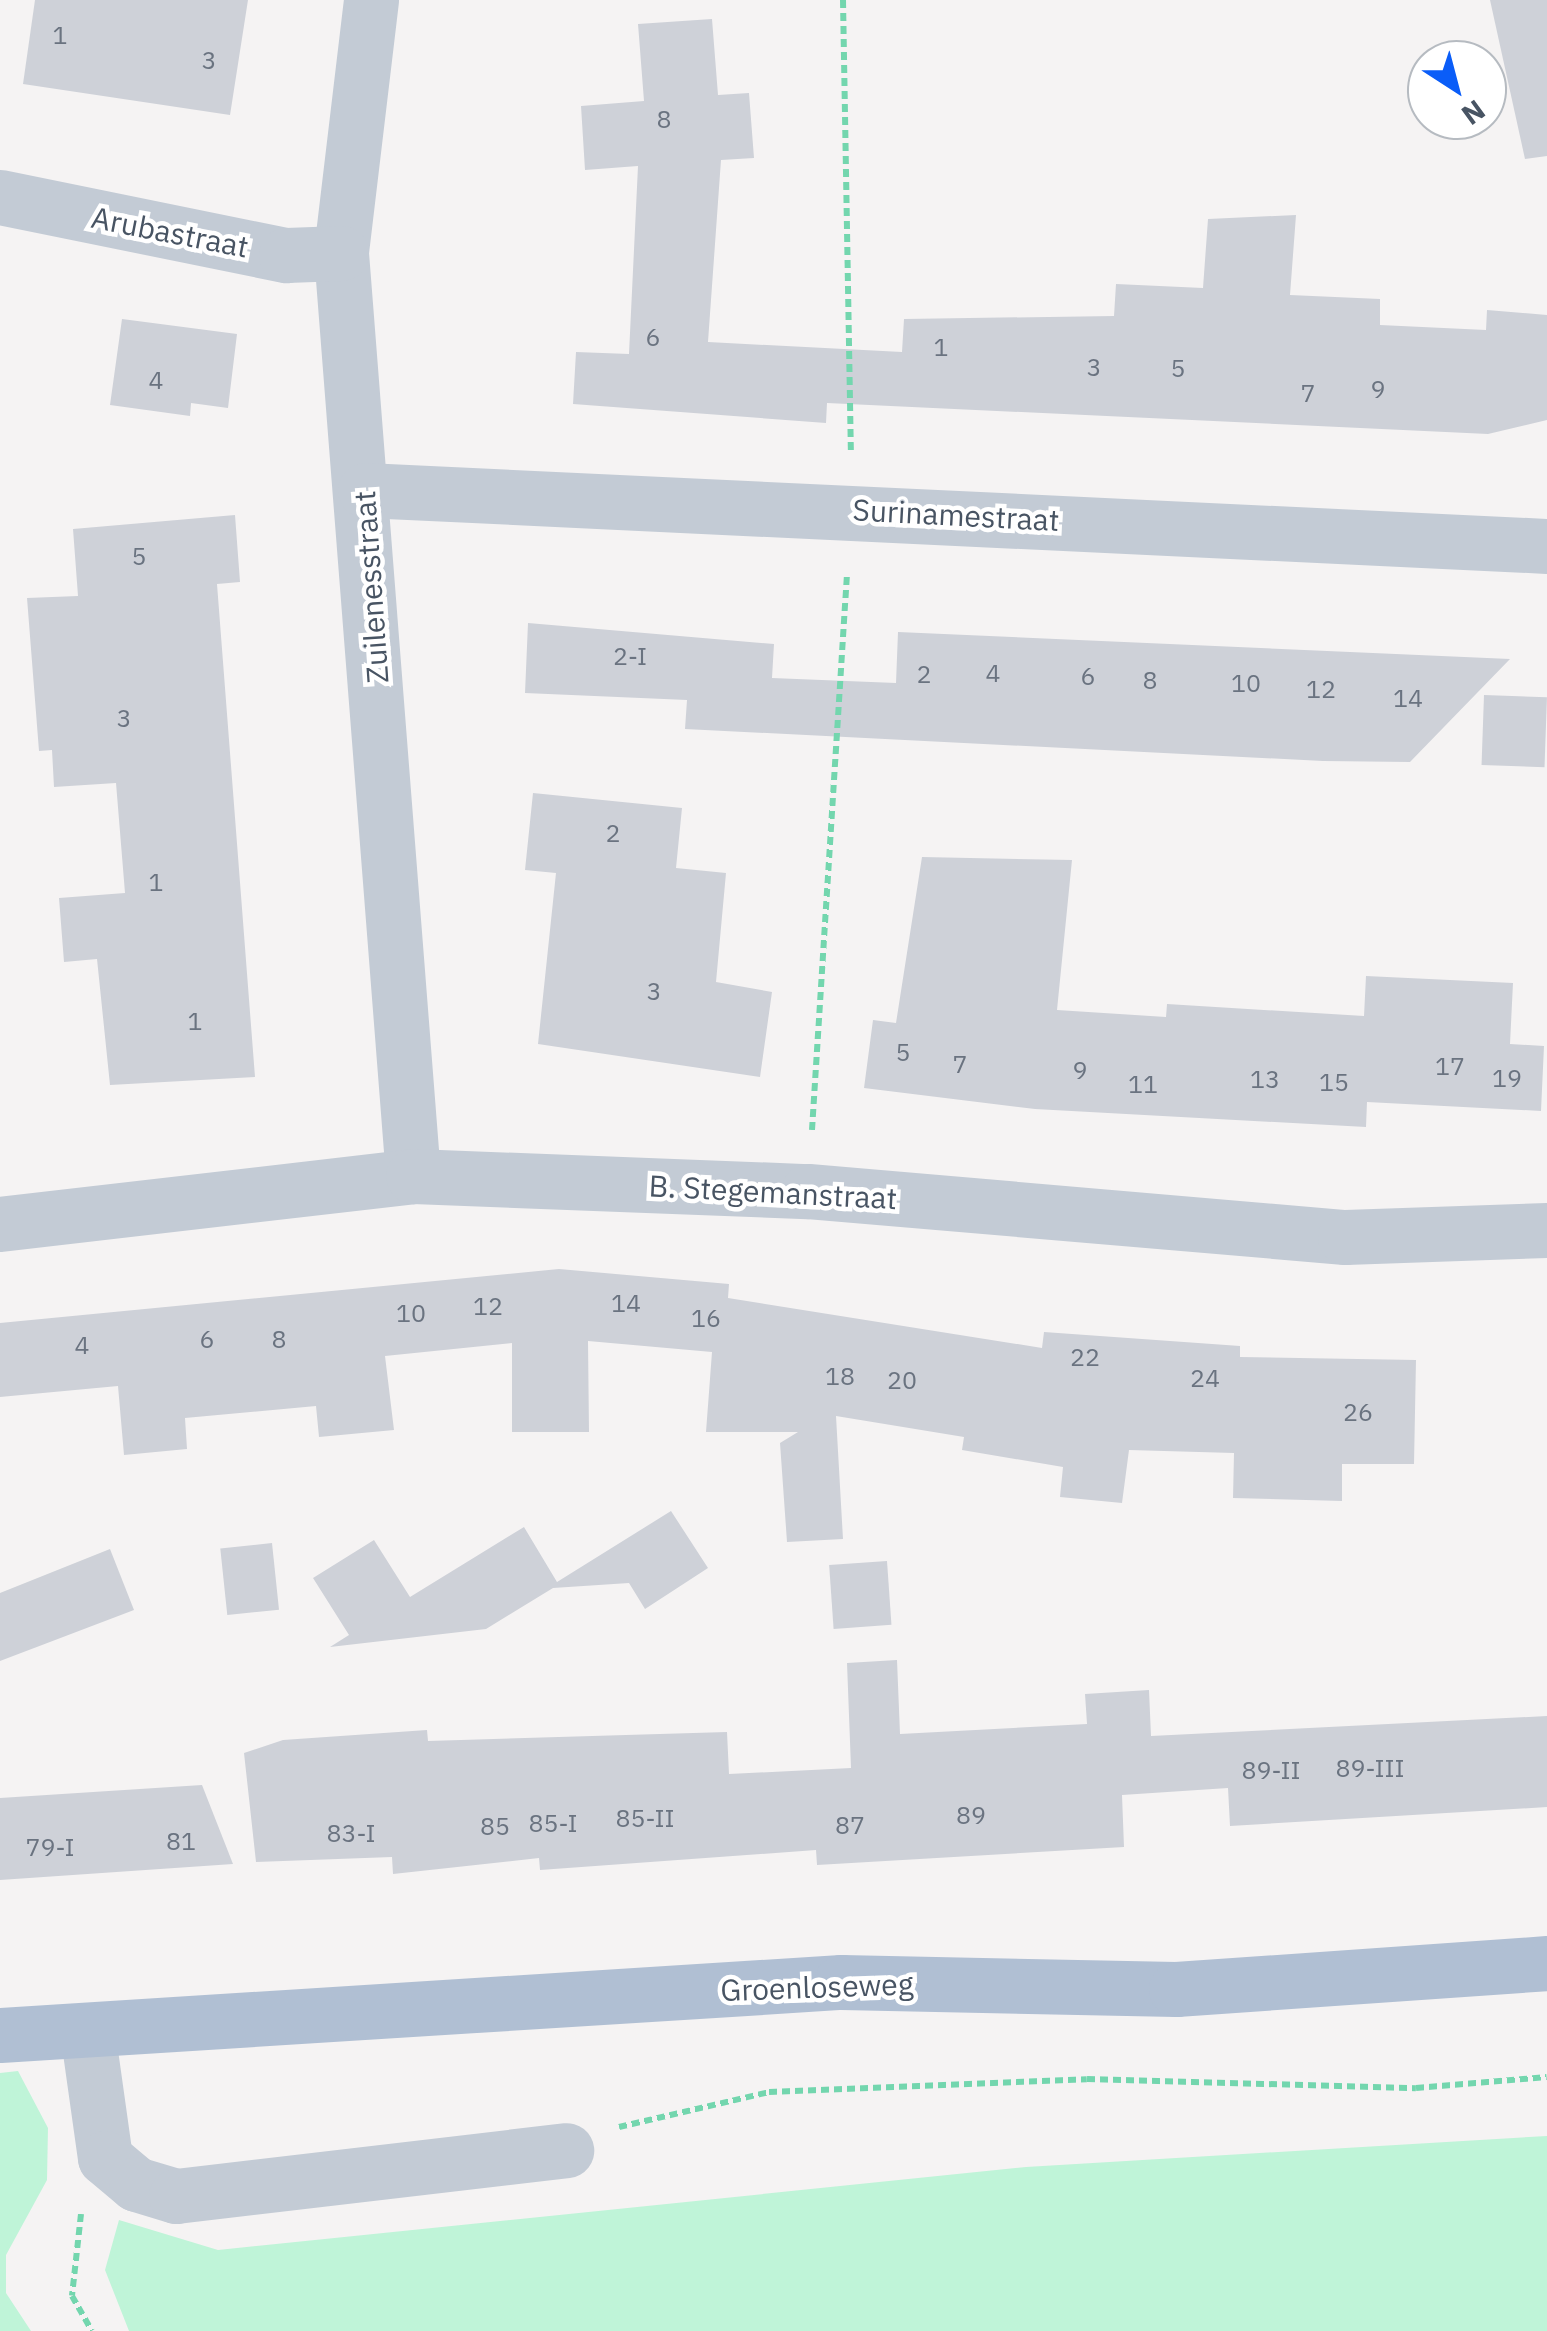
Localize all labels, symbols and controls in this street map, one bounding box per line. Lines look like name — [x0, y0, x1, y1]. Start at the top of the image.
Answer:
house number: 1 — [53, 20, 67, 50]
north arrow — [1407, 40, 1507, 140]
house number: 3 — [202, 45, 216, 75]
text: N — [1455, 92, 1493, 134]
house number: 8 — [657, 104, 671, 134]
street label: Arubastraat — [88, 199, 252, 265]
house number: 6 — [646, 322, 660, 352]
house number: 1 — [934, 332, 948, 362]
house number: 3 — [1087, 352, 1101, 382]
house number: 5 — [1171, 353, 1185, 383]
house number: 4 — [149, 365, 163, 395]
house number: 9 — [1371, 374, 1385, 404]
house number: 7 — [1301, 378, 1315, 408]
street label: Zuilenesstraat — [346, 490, 396, 684]
street label: Surinamestraat — [852, 492, 1060, 538]
house number: 5 — [132, 541, 146, 571]
house number: 2-I — [613, 641, 647, 671]
house number: 4 — [986, 658, 1000, 688]
house number: 2 — [917, 659, 931, 689]
house number: 6 — [1081, 661, 1095, 691]
house number: 8 — [1143, 665, 1157, 695]
house number: 10 — [1231, 668, 1261, 698]
house number: 12 — [1306, 674, 1336, 704]
house number: 14 — [1393, 683, 1423, 713]
house number: 3 — [117, 703, 131, 733]
house number: 2 — [606, 818, 620, 848]
house number: 1 — [149, 867, 163, 897]
house number: 3 — [647, 976, 661, 1006]
house number: 1 — [188, 1006, 202, 1036]
house number: 5 — [896, 1037, 910, 1067]
house number: 7 — [953, 1049, 967, 1079]
house number: 17 — [1435, 1051, 1465, 1081]
house number: 9 — [1073, 1055, 1087, 1085]
house number: 19 — [1492, 1063, 1522, 1093]
house number: 13 — [1250, 1064, 1280, 1094]
house number: 15 — [1319, 1067, 1349, 1097]
house number: 11 — [1128, 1069, 1158, 1099]
street label: B. Stegemanstraat — [648, 1168, 898, 1216]
house number: 14 — [611, 1288, 641, 1318]
house number: 12 — [473, 1291, 503, 1321]
house number: 10 — [396, 1298, 426, 1328]
house number: 16 — [691, 1303, 721, 1333]
house number: 6 — [200, 1324, 214, 1354]
house number: 8 — [272, 1324, 286, 1354]
house number: 4 — [75, 1330, 89, 1360]
house number: 22 — [1070, 1342, 1100, 1372]
house number: 18 — [825, 1361, 855, 1391]
house number: 24 — [1190, 1363, 1220, 1393]
house number: 20 — [887, 1365, 917, 1395]
house number: 26 — [1343, 1397, 1373, 1427]
house number: 89-III — [1335, 1753, 1405, 1783]
house number: 89-II — [1241, 1755, 1301, 1785]
house number: 89 — [956, 1800, 986, 1830]
house number: 85-II — [615, 1803, 675, 1833]
house number: 85-I — [528, 1808, 578, 1838]
house number: 87 — [835, 1810, 865, 1840]
house number: 85 — [480, 1811, 510, 1841]
house number: 83-I — [326, 1818, 376, 1848]
house number: 81 — [166, 1826, 196, 1856]
house number: 79-I — [25, 1832, 75, 1862]
street label: Groenloseweg — [720, 1966, 914, 2008]

